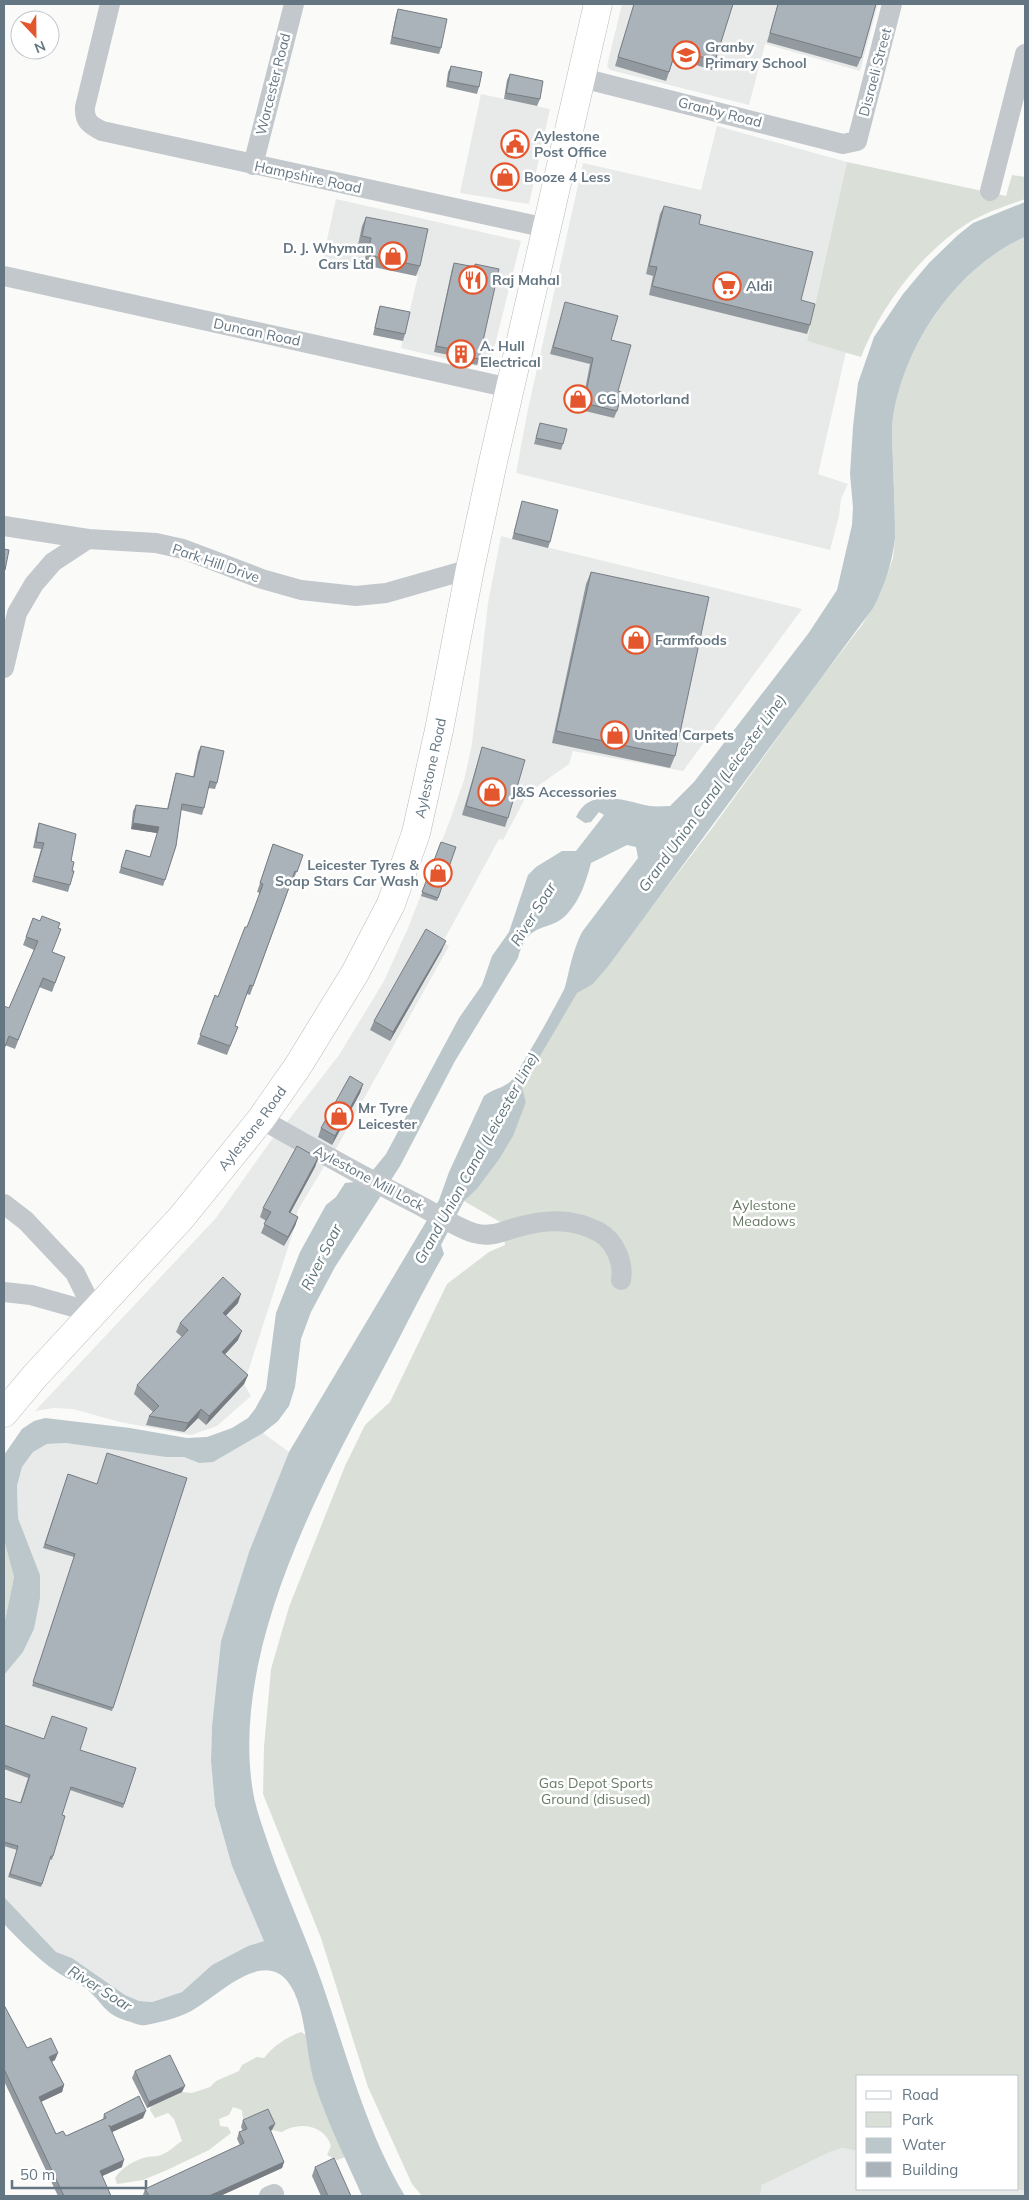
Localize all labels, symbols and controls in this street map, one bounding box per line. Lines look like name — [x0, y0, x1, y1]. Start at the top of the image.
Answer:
north arrow — [10, 10, 60, 60]
street label: Disraeli Street — [855, 26, 895, 118]
street label: Worcester Road — [252, 31, 294, 137]
text: N — [32, 37, 48, 57]
place label: Granby Primary School — [705, 38, 807, 72]
school or university icon: Granby Primary School — [671, 40, 701, 70]
street label: Granby Road — [676, 93, 764, 131]
place label: Aylestone Post Office — [534, 127, 607, 161]
public building icon: Aylestone Post Office — [500, 129, 530, 159]
street label: Hampshire Road — [253, 157, 363, 197]
shop icon: Booze 4 Less — [490, 162, 520, 192]
place label: Booze 4 Less — [524, 168, 611, 186]
place label: D. J. Whyman Cars Ltd — [283, 239, 374, 273]
shop icon: D. J. Whyman Cars Ltd — [378, 241, 408, 271]
restaurant icon: Raj Mahal — [458, 265, 488, 295]
place label: Raj Mahal — [492, 271, 560, 289]
supermarket icon: Aldi — [712, 271, 742, 301]
place label: Aldi — [746, 277, 773, 295]
street label: Duncan Road — [212, 314, 302, 350]
place label: A. Hull Electrical — [480, 337, 541, 371]
building icon: A. Hull Electrical — [446, 339, 476, 369]
shop icon: CG Motorland — [563, 384, 593, 414]
place label: CG Motorland — [597, 390, 689, 408]
street label: Park Hill Drive — [170, 540, 262, 586]
shop icon: Farmfoods — [621, 625, 651, 655]
place label: Farmfoods — [655, 631, 727, 649]
water label: Grand Union Canal (Leicester Line) — [634, 691, 790, 895]
street label: Aylestone Road — [411, 717, 450, 820]
shop icon: United Carpets — [600, 720, 630, 750]
place label: United Carpets — [634, 726, 734, 744]
shop icon: J&S Accessories — [477, 777, 507, 807]
place label: J&S Accessories — [511, 783, 617, 801]
place label: Leicester Tyres & Soap Stars Car Wash — [275, 856, 419, 890]
shop icon: Leicester Tyres & Soap Stars Car Wash — [423, 858, 453, 888]
water label: River Soar — [506, 878, 560, 949]
water label: Grand Union Canal (Leicester Line) — [410, 1049, 542, 1267]
street label: Aylestone Road — [214, 1082, 290, 1174]
place label: Mr Tyre Leicester — [358, 1099, 418, 1133]
shop icon: Mr Tyre Leicester — [324, 1101, 354, 1131]
street label: Aylestone Mill Lock — [311, 1141, 428, 1215]
park label: Aylestone Meadows — [732, 1196, 796, 1230]
water label: River Soar — [296, 1220, 346, 1293]
park label: Gas Depot Sports Ground (disused) — [539, 1774, 653, 1808]
water label: River Soar — [65, 1961, 136, 2015]
legend — [856, 2075, 1019, 2190]
text: Road — [902, 2085, 939, 2104]
text: Park — [902, 2110, 934, 2129]
text: Water — [902, 2135, 946, 2154]
scale bar — [12, 2158, 146, 2190]
text: Building — [902, 2160, 958, 2179]
text: 50 m — [20, 2165, 55, 2184]

